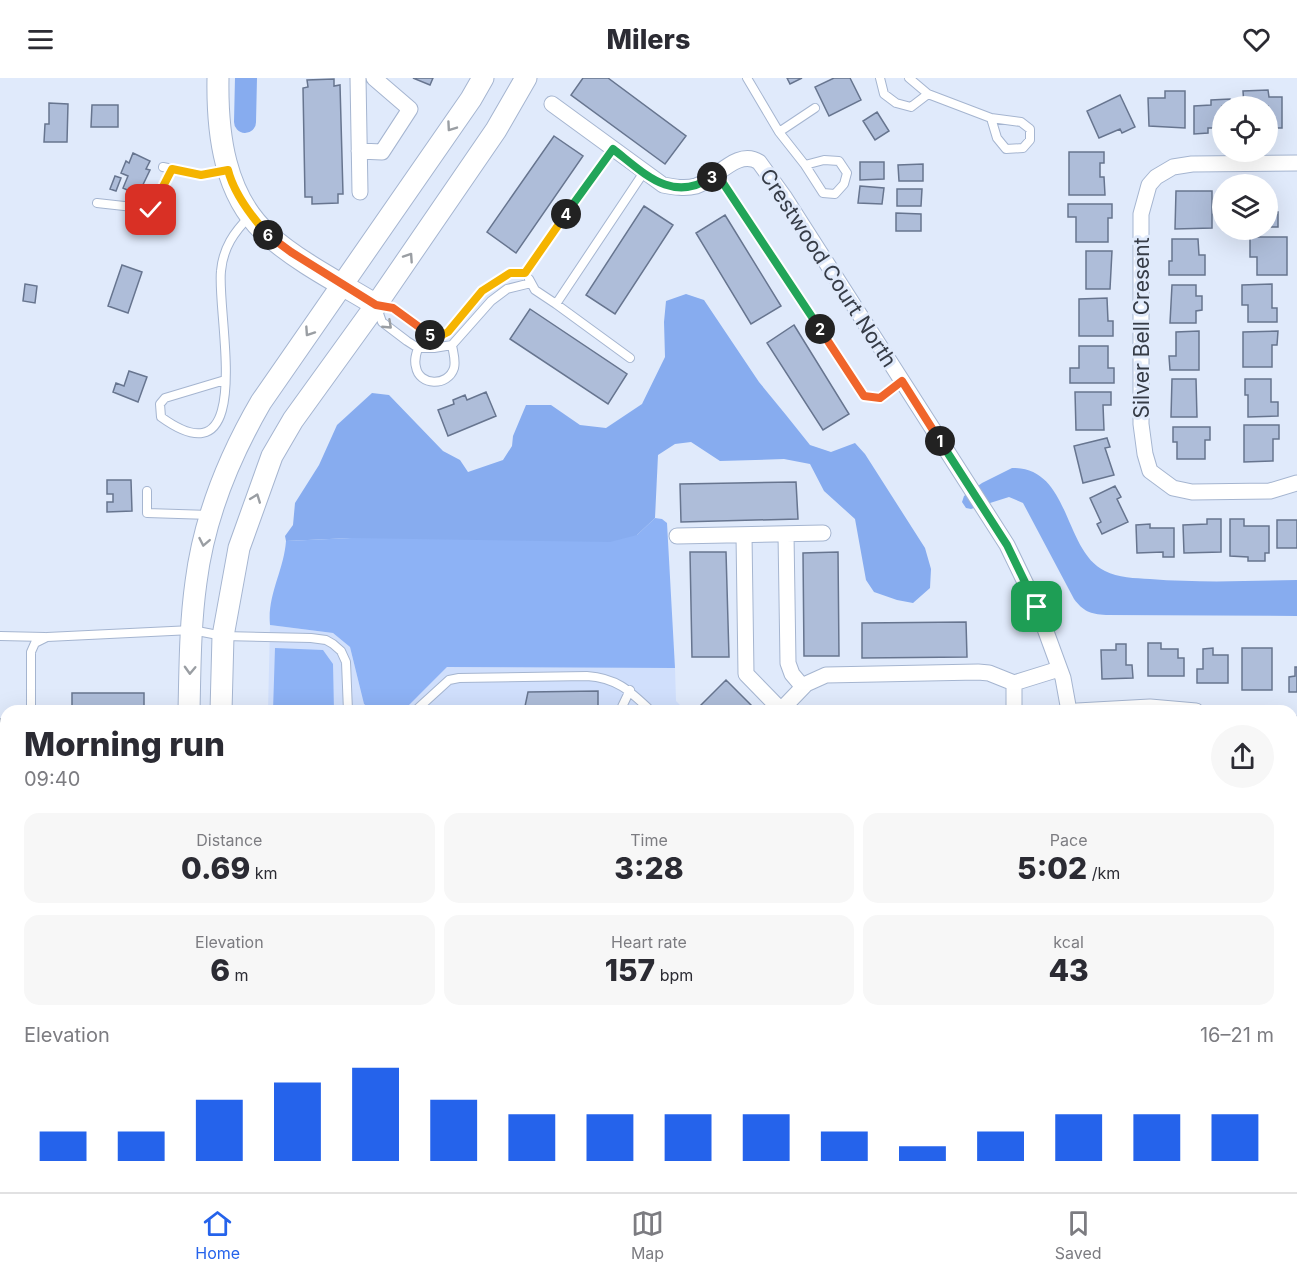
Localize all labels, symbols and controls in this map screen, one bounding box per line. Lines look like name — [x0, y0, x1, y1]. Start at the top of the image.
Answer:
icon: menu — [24, 23, 57, 56]
text: Milers — [607, 23, 690, 56]
icon: heart — [1240, 23, 1273, 56]
map controls — [1212, 96, 1278, 240]
button: locate — [1212, 96, 1278, 162]
one-way arrow — [447, 120, 458, 131]
pin: 3 — [697, 162, 727, 192]
street label: Crestwood Court North — [755, 164, 902, 372]
text: 3 — [707, 167, 717, 187]
button: layers — [1212, 174, 1278, 240]
pin — [125, 184, 176, 235]
icon: check — [134, 193, 167, 226]
pin: 4 — [551, 199, 581, 229]
text: 4 — [561, 204, 571, 224]
pin: 6 — [253, 220, 283, 250]
text: 6 — [263, 225, 273, 245]
street label: Silver Bell Cresent — [1129, 237, 1154, 419]
one-way arrow — [402, 253, 413, 264]
pin: 2 — [805, 314, 835, 344]
one-way arrow — [381, 318, 392, 329]
text: 2 — [815, 319, 825, 339]
pin: 5 — [415, 320, 445, 350]
one-way arrow — [305, 325, 316, 336]
text: 5 — [425, 325, 435, 345]
pin: 1 — [925, 426, 955, 456]
text: 1 — [937, 431, 943, 451]
one-way arrow — [249, 493, 262, 504]
one-way arrow — [198, 537, 211, 547]
pin — [1011, 581, 1062, 632]
icon: arrive — [1020, 590, 1053, 623]
one-way arrow — [184, 666, 196, 675]
text: Morning run — [24, 724, 225, 764]
button: share — [1211, 725, 1274, 788]
text: 09:40 — [24, 767, 80, 791]
text: Distance — [196, 830, 262, 850]
text: Time — [630, 830, 668, 850]
text: Pace — [1050, 830, 1087, 850]
text: 0.69 — [181, 850, 250, 886]
text: 3:28 — [614, 850, 684, 886]
text: 5:02 — [1017, 850, 1087, 886]
text: km — [250, 863, 278, 883]
text: /km — [1087, 863, 1120, 883]
text: Elevation — [195, 932, 264, 952]
text: Heart rate — [611, 932, 687, 952]
text: kcal — [1053, 932, 1084, 952]
text: 6 — [210, 952, 230, 988]
text: 157 — [605, 952, 655, 988]
text: 43 — [1048, 952, 1089, 988]
text: m — [230, 965, 249, 985]
text: bpm — [655, 965, 693, 985]
text: Elevation — [24, 1023, 110, 1047]
text: 16–21 m — [1200, 1023, 1274, 1047]
tab: Home — [195, 1207, 240, 1263]
tab: Map — [631, 1207, 664, 1263]
tab: Saved — [1055, 1207, 1102, 1263]

